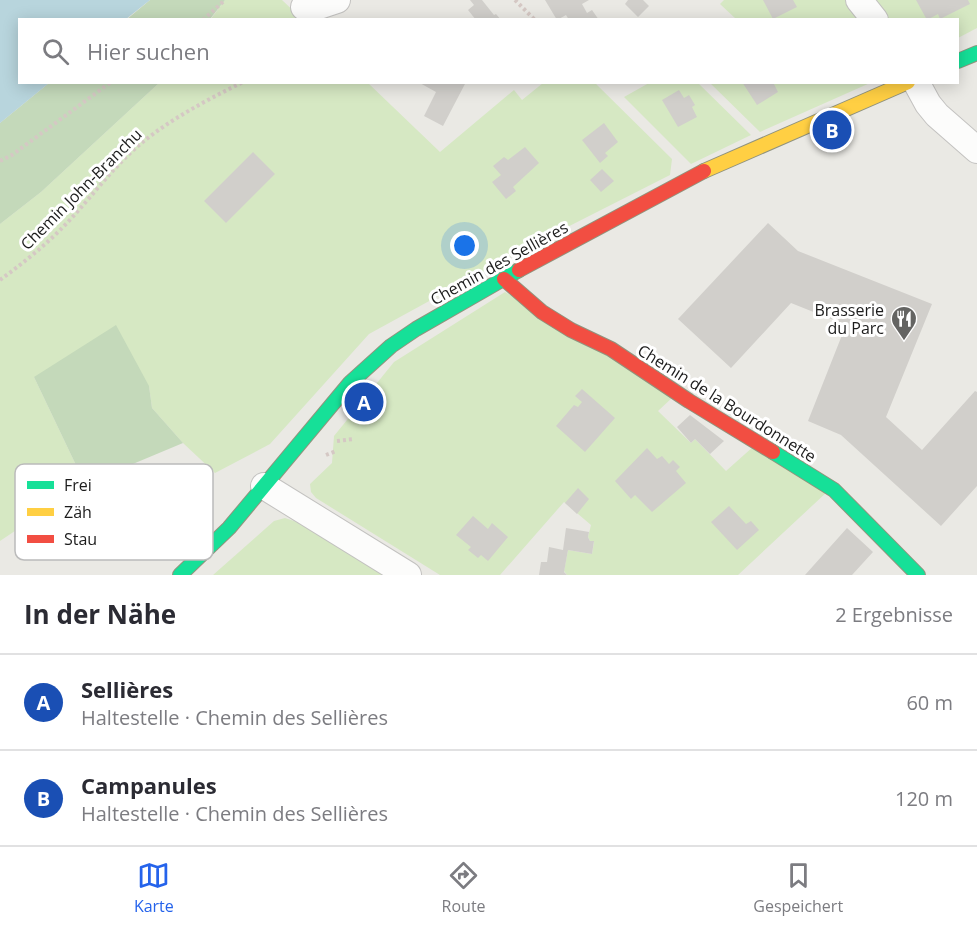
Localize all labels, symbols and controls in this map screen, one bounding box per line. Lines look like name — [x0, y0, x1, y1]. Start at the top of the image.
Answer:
search box — [18, 18, 959, 84]
icon: search — [39, 35, 72, 68]
text: Hier suchen — [87, 36, 210, 66]
pin: B — [812, 108, 852, 152]
street label: Chemin John-Branchu — [15, 123, 147, 255]
street label: Chemin des Sellières — [426, 216, 572, 310]
your location — [450, 231, 479, 260]
place label: Brasserie du Parc — [814, 299, 884, 339]
restaurant icon: Brasserie du Parc — [889, 304, 919, 342]
street label: Chemin de la Bourdonnette — [634, 339, 820, 467]
pin: A — [344, 380, 384, 424]
legend — [15, 464, 213, 560]
text: Frei — [64, 474, 92, 496]
text: Zäh — [64, 501, 92, 523]
text: Stau — [64, 528, 97, 550]
text: In der Nähe — [24, 596, 176, 632]
text: 2 Ergebnisse — [835, 601, 953, 628]
text: Sellières — [81, 674, 173, 704]
text: A — [37, 689, 50, 716]
text: 60 m — [906, 689, 953, 716]
text: Haltestelle · Chemin des Sellières — [81, 704, 388, 731]
text: Campanules — [81, 770, 217, 800]
text: B — [37, 785, 50, 812]
text: 120 m — [895, 785, 953, 812]
text: Haltestelle · Chemin des Sellières — [81, 800, 388, 827]
tab: Karte — [134, 859, 174, 917]
tab: Route — [442, 859, 486, 917]
tab: Gespeichert — [753, 859, 843, 917]

